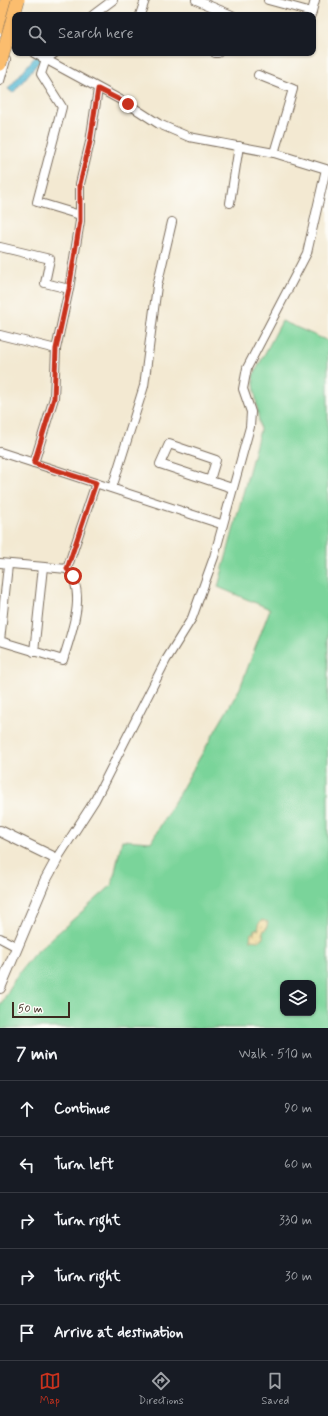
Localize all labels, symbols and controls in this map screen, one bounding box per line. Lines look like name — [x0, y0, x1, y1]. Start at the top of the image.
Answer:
search box — [12, 12, 316, 56]
icon: search — [26, 23, 48, 45]
text: Search here — [58, 24, 134, 44]
route end — [119, 95, 137, 113]
route start — [64, 567, 82, 585]
map controls — [280, 980, 316, 1016]
button: layers — [280, 980, 316, 1016]
scale bar — [12, 1000, 70, 1019]
text: 50 m — [18, 1002, 43, 1016]
text: 7 min — [16, 1043, 58, 1065]
text: Walk · 510 m — [239, 1046, 312, 1063]
icon: ahead — [16, 1098, 38, 1120]
text: Continue — [54, 1099, 110, 1119]
text: 90 m — [284, 1100, 312, 1117]
icon: left — [16, 1154, 38, 1176]
text: Turn left — [54, 1155, 114, 1175]
text: 60 m — [284, 1156, 312, 1173]
icon: right — [16, 1210, 38, 1232]
text: Turn right — [54, 1211, 121, 1231]
text: 330 m — [279, 1212, 312, 1229]
icon: right — [16, 1266, 38, 1288]
text: Turn right — [54, 1267, 121, 1287]
text: 30 m — [285, 1268, 312, 1285]
icon: arrive — [16, 1322, 38, 1344]
text: Arrive at destination — [54, 1323, 183, 1343]
tab: Map — [39, 1370, 61, 1408]
tab: Directions — [138, 1370, 184, 1408]
tab: Saved — [261, 1370, 289, 1408]

